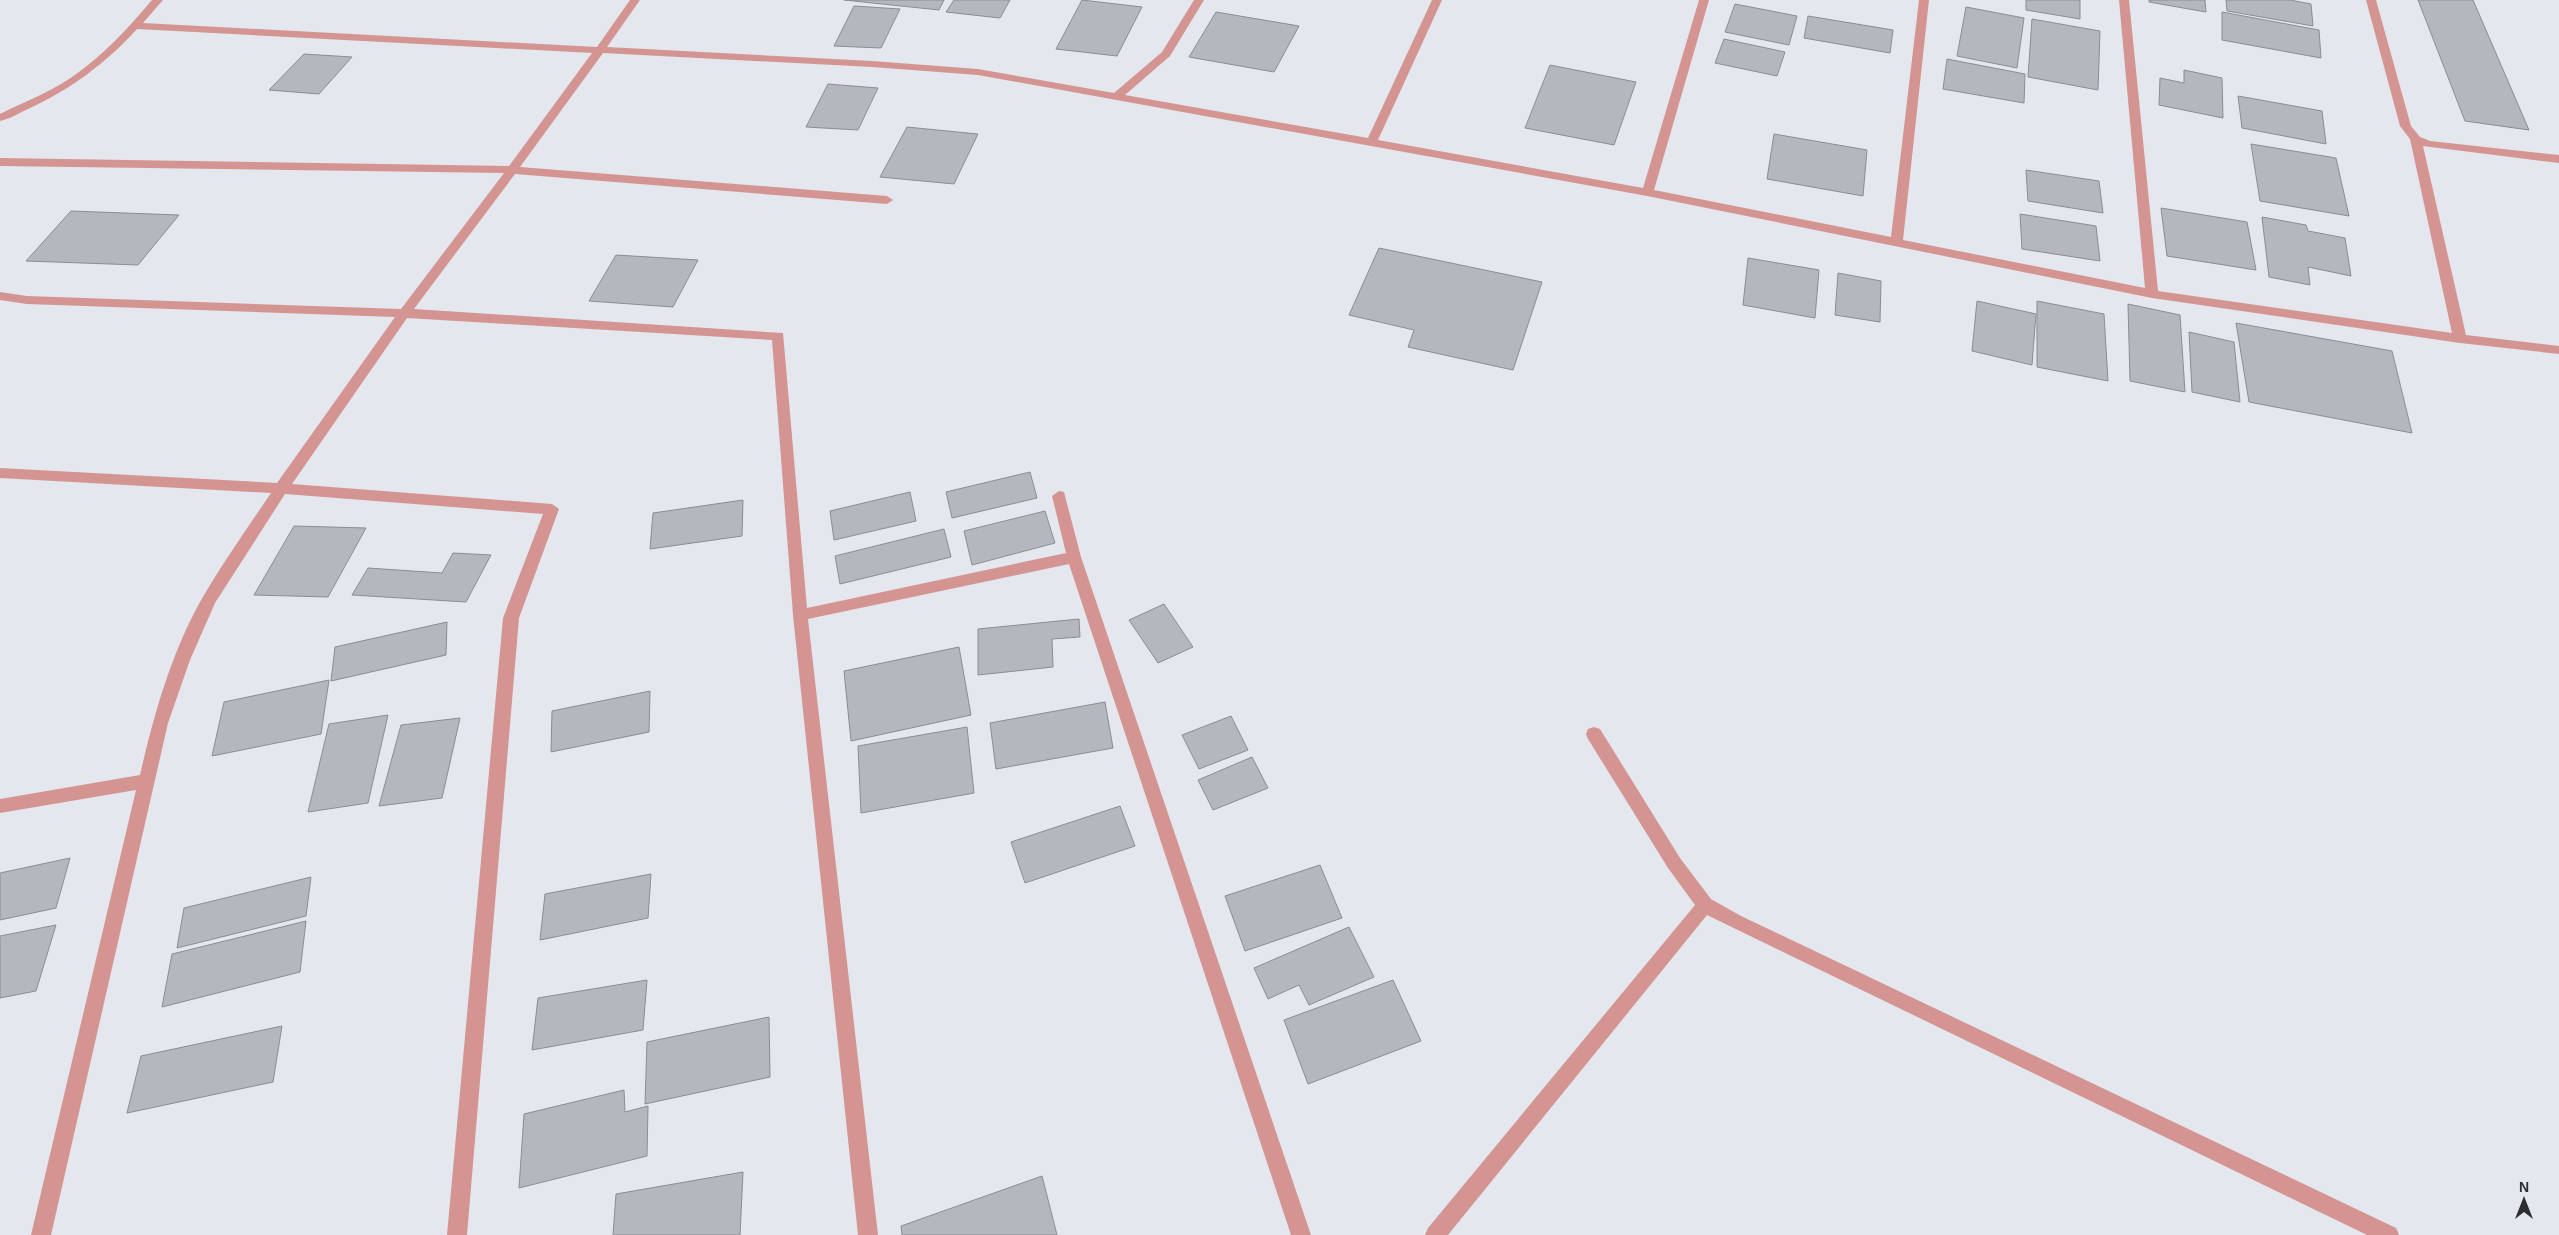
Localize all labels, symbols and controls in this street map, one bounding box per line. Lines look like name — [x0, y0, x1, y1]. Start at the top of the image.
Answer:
north arrow — [2499, 1175, 2549, 1225]
text: N — [2519, 1179, 2529, 1195]

